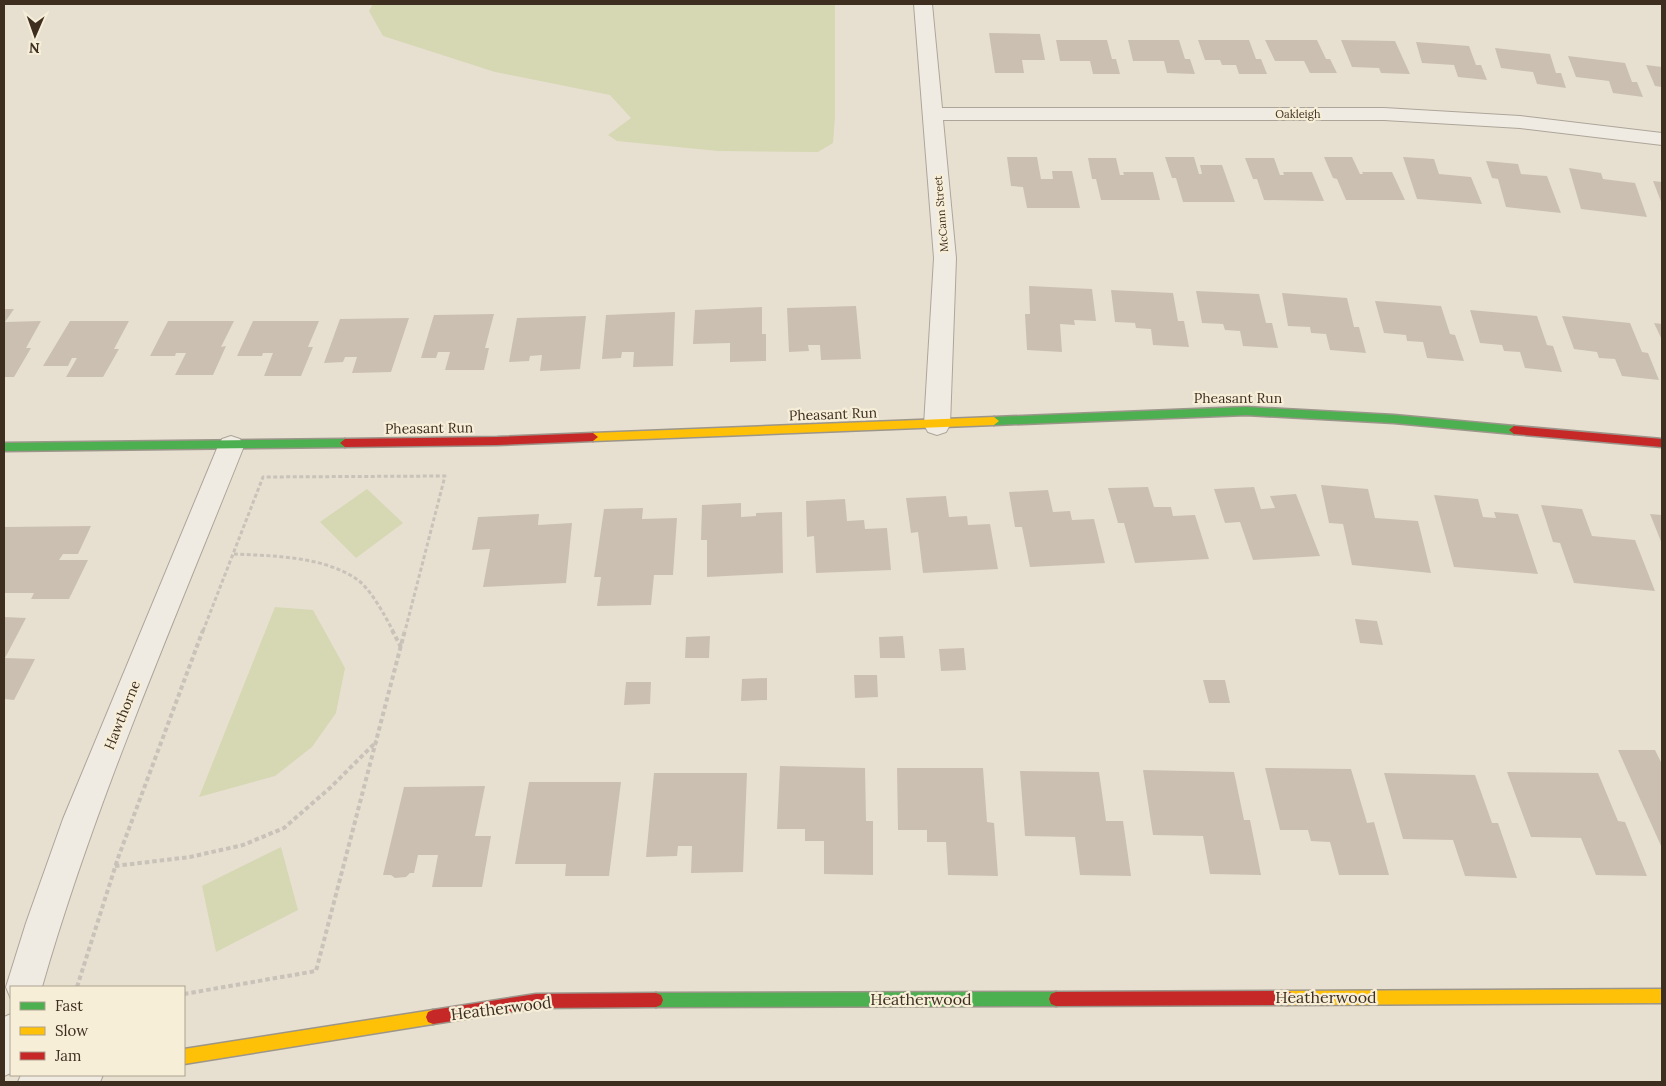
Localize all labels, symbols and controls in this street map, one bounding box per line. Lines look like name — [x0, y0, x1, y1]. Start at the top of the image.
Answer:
north arrow — [10, 10, 60, 60]
text: N — [29, 39, 40, 57]
street label: Oakleigh — [1275, 107, 1321, 121]
street label: McCann Street — [931, 174, 951, 253]
street label: Pheasant Run — [1194, 389, 1283, 407]
street label: Pheasant Run — [789, 403, 878, 425]
street label: Pheasant Run — [385, 418, 474, 438]
street label: Hawthorne — [100, 677, 144, 752]
legend — [10, 986, 185, 1076]
street label: Heatherwood — [1275, 987, 1377, 1007]
street label: Heatherwood — [870, 989, 972, 1009]
street label: Heatherwood — [450, 992, 553, 1024]
text: Fast — [55, 996, 83, 1015]
text: Slow — [55, 1021, 88, 1040]
text: Jam — [54, 1046, 82, 1065]

